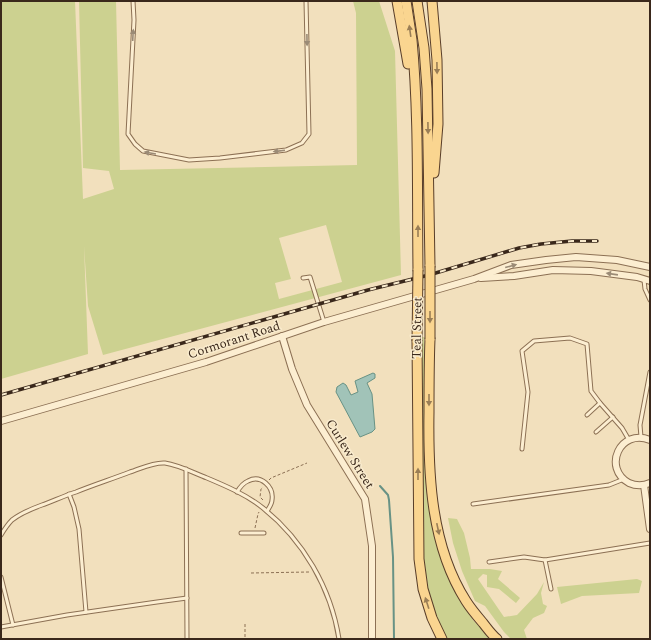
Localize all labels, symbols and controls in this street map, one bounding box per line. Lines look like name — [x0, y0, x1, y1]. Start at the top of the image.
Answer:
one-way arrow — [407, 25, 413, 37]
one-way arrow — [130, 29, 137, 41]
one-way arrow — [304, 34, 310, 47]
one-way arrow — [434, 62, 440, 75]
one-way arrow — [425, 122, 431, 135]
one-way arrow — [273, 148, 285, 154]
one-way arrow — [144, 149, 156, 155]
one-way arrow — [415, 224, 421, 237]
one-way arrow — [505, 263, 517, 269]
one-way arrow — [606, 271, 618, 277]
street label: Teal Street — [406, 296, 428, 359]
one-way arrow — [427, 311, 433, 324]
street label: Cormorant Road — [185, 316, 283, 364]
one-way arrow — [426, 394, 432, 407]
street label: Curlew Street — [321, 415, 380, 493]
one-way arrow — [415, 467, 421, 480]
one-way arrow — [436, 523, 442, 536]
one-way arrow — [424, 597, 430, 609]

